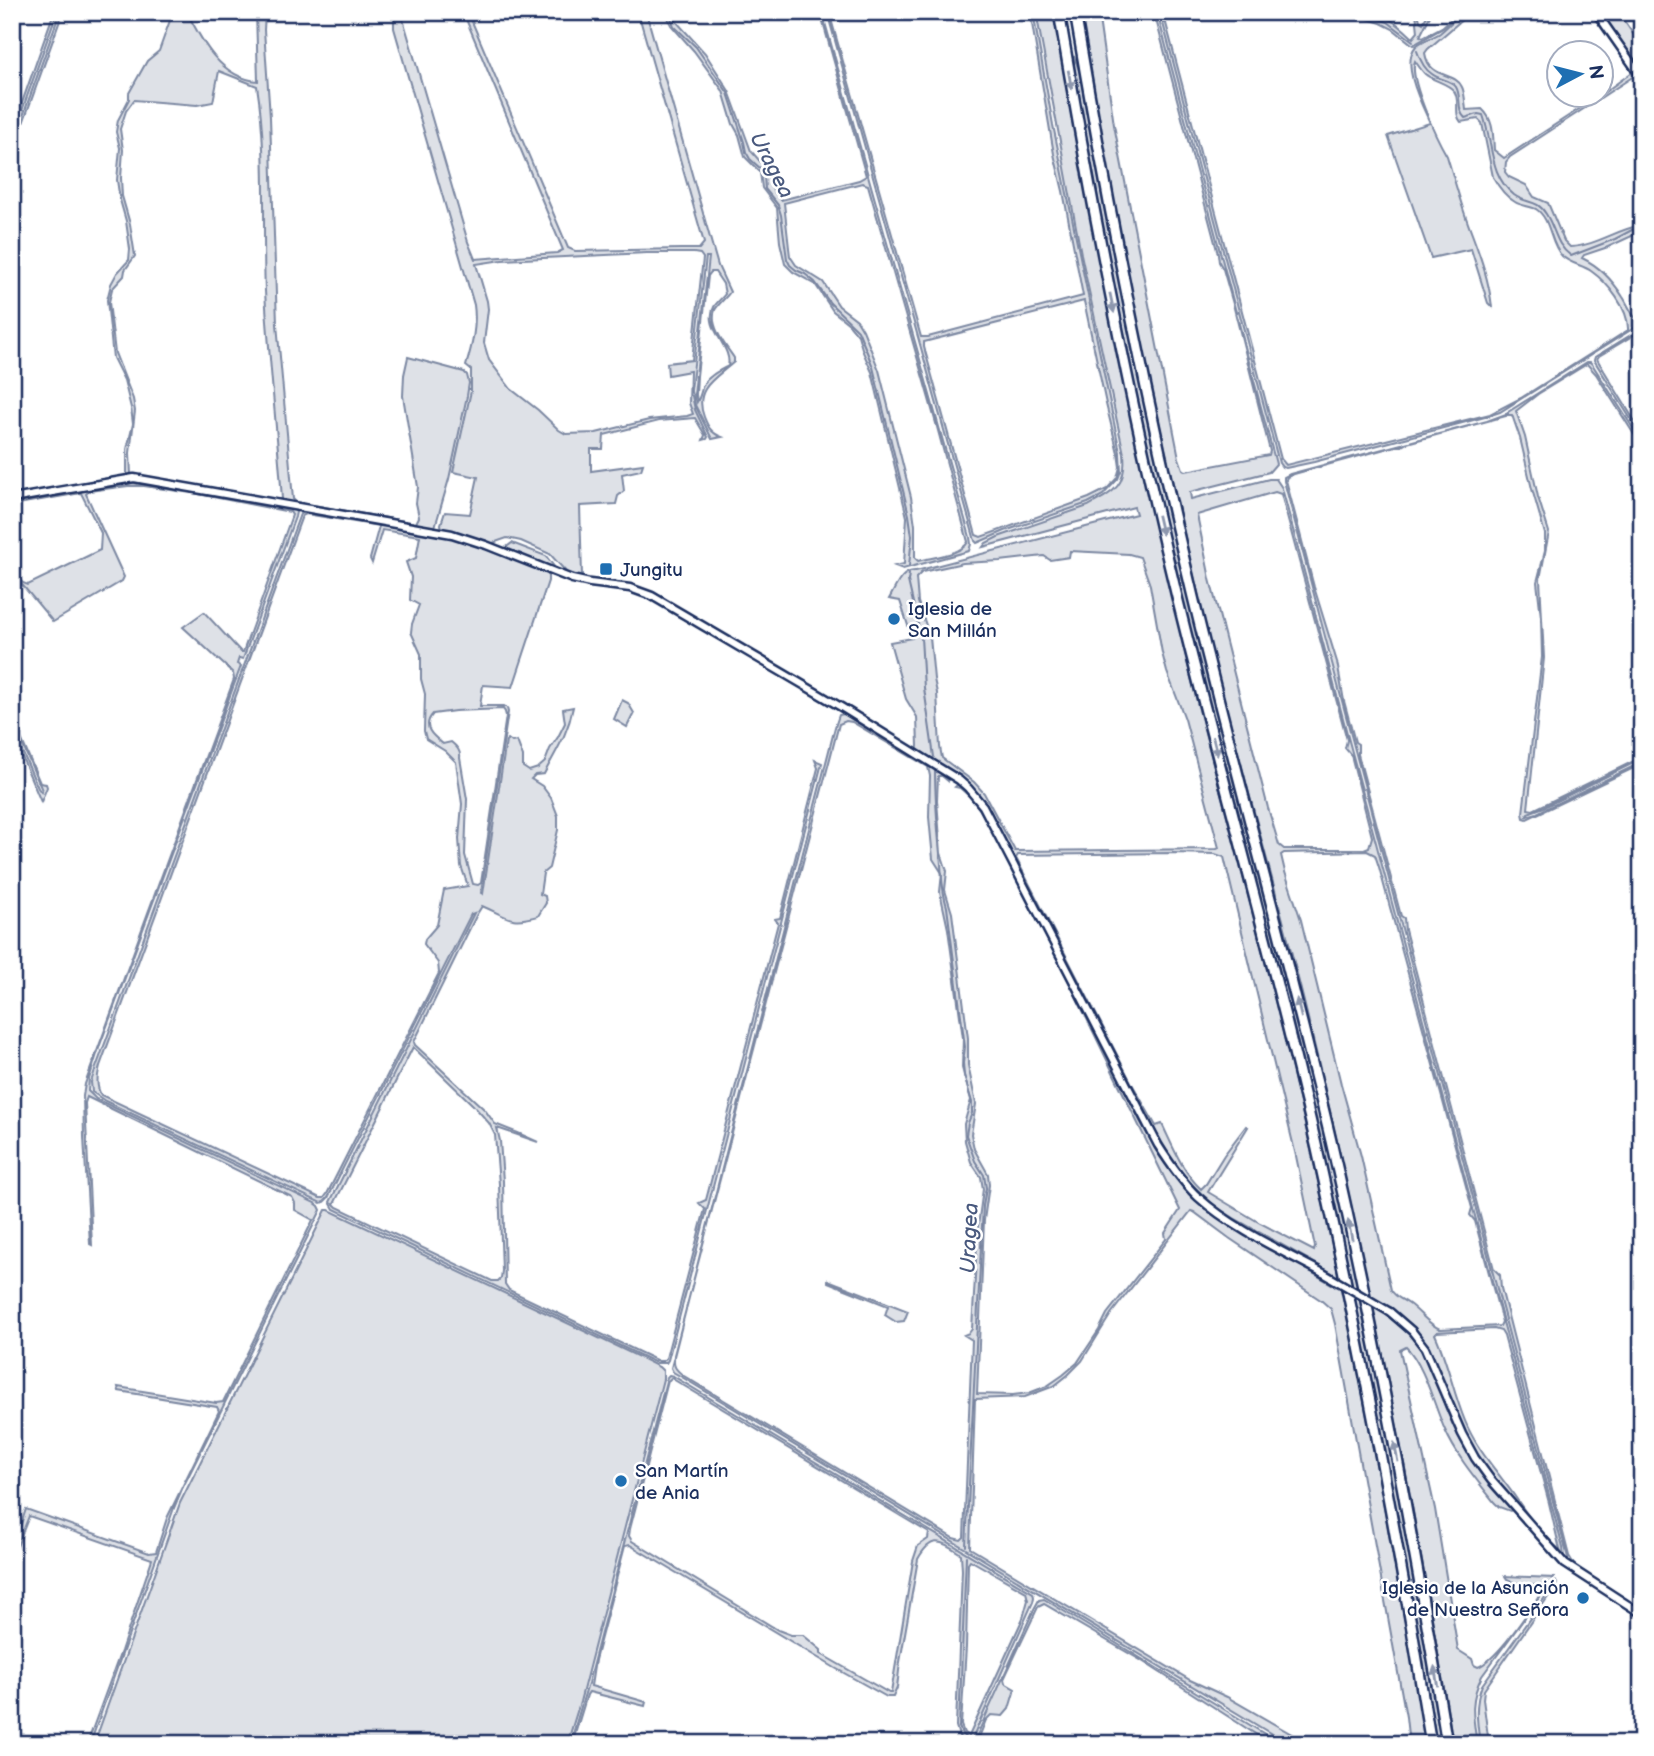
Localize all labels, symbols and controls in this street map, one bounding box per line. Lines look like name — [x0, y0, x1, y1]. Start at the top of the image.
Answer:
north arrow — [1546, 38, 1616, 108]
text: N — [1583, 64, 1608, 81]
one-way arrow — [1065, 69, 1076, 91]
water label: Uragea — [744, 128, 799, 202]
one-way arrow — [1107, 292, 1118, 314]
one-way arrow — [1155, 514, 1166, 536]
place label: Jungitu — [620, 559, 683, 582]
marker: Jungitu — [598, 561, 614, 577]
place label: Iglesia de San Millán — [908, 598, 997, 643]
marker: Iglesia de San Millán — [886, 611, 902, 627]
one-way arrow — [1210, 735, 1221, 757]
one-way arrow — [1293, 997, 1304, 1019]
water label: Uragea — [955, 1202, 984, 1274]
one-way arrow — [1345, 1219, 1356, 1241]
one-way arrow — [1390, 1441, 1401, 1463]
place label: San Martín de Ania — [635, 1460, 728, 1505]
marker: San Martín de Ania — [613, 1473, 629, 1489]
place label: Iglesia de la Asunción de Nuestra Señora — [1382, 1577, 1569, 1622]
marker: Iglesia de la Asunción de Nuestra Señora — [1575, 1590, 1591, 1606]
one-way arrow — [1430, 1665, 1441, 1687]

